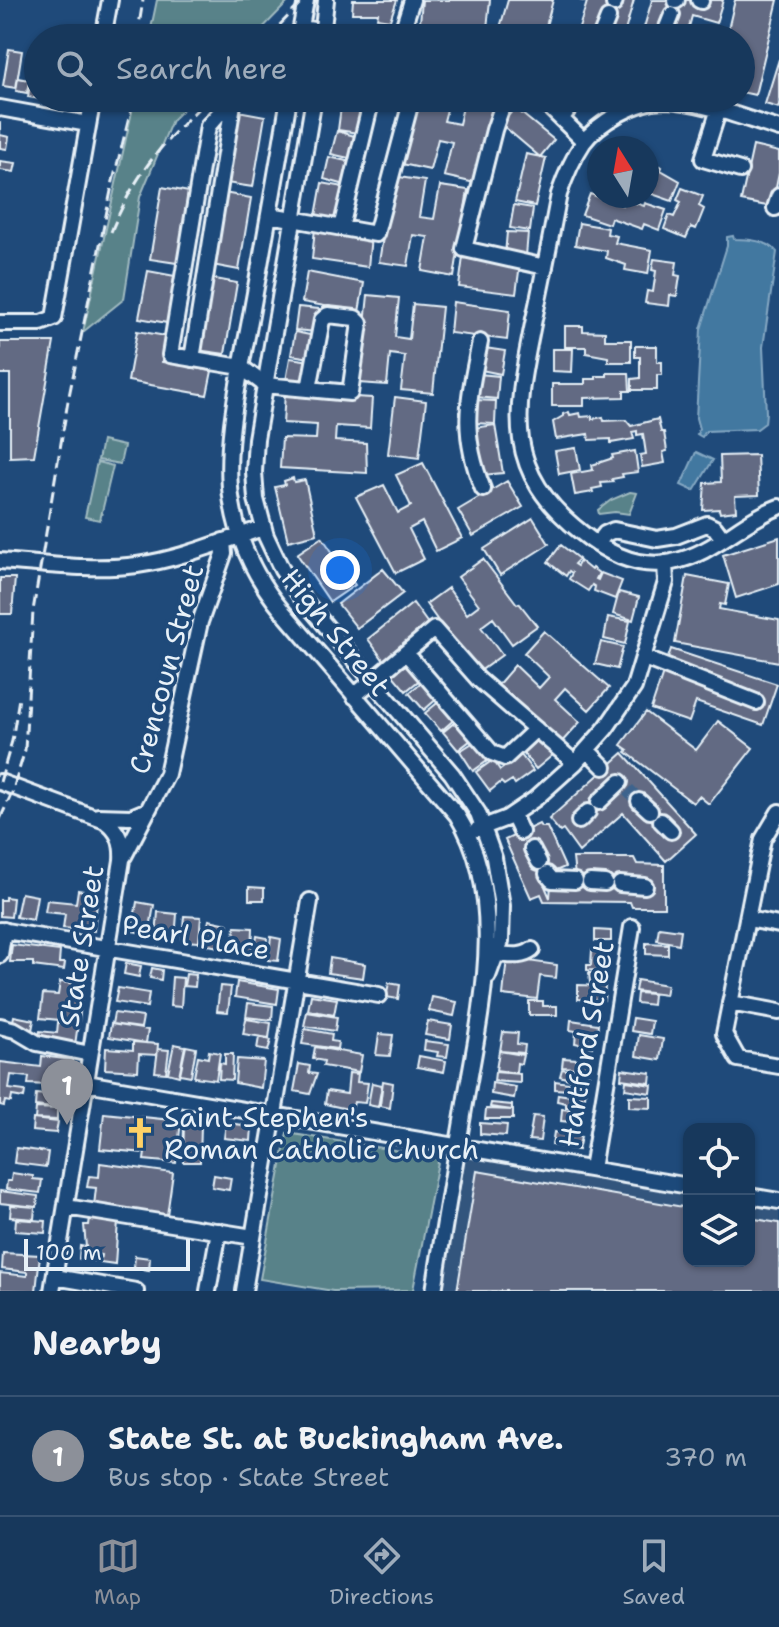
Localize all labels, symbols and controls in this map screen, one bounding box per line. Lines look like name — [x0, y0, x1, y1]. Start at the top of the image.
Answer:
search box — [24, 24, 755, 112]
icon: search — [52, 46, 96, 90]
text: Search here — [116, 48, 287, 89]
north arrow — [587, 136, 659, 208]
your location — [320, 550, 360, 590]
street label: Crencoun Street — [120, 560, 212, 778]
street label: High Street — [273, 560, 399, 704]
street label: State Street — [49, 862, 113, 1030]
street label: Pearl Place — [119, 905, 273, 969]
street label: Hartford Street — [549, 938, 623, 1150]
pin: 1 — [41, 1059, 93, 1125]
place label: Saint Stephen's Roman Catholic Church — [164, 1098, 479, 1168]
church icon: Saint Stephen's Roman Catholic Church — [123, 1116, 157, 1150]
map controls — [683, 1123, 755, 1267]
button: locate — [683, 1123, 755, 1195]
button: layers — [683, 1195, 755, 1267]
scale bar — [24, 1235, 190, 1271]
text: 100 m — [36, 1238, 102, 1267]
text: Nearby — [32, 1320, 162, 1366]
text: State St. at Buckingham Ave. — [108, 1418, 564, 1459]
text: 1 — [52, 1439, 64, 1474]
text: 370 m — [664, 1439, 747, 1474]
text: Bus stop · State Street — [108, 1459, 389, 1494]
tab: Map — [94, 1534, 141, 1611]
tab: Directions — [329, 1534, 434, 1611]
tab: Saved — [622, 1534, 685, 1611]

